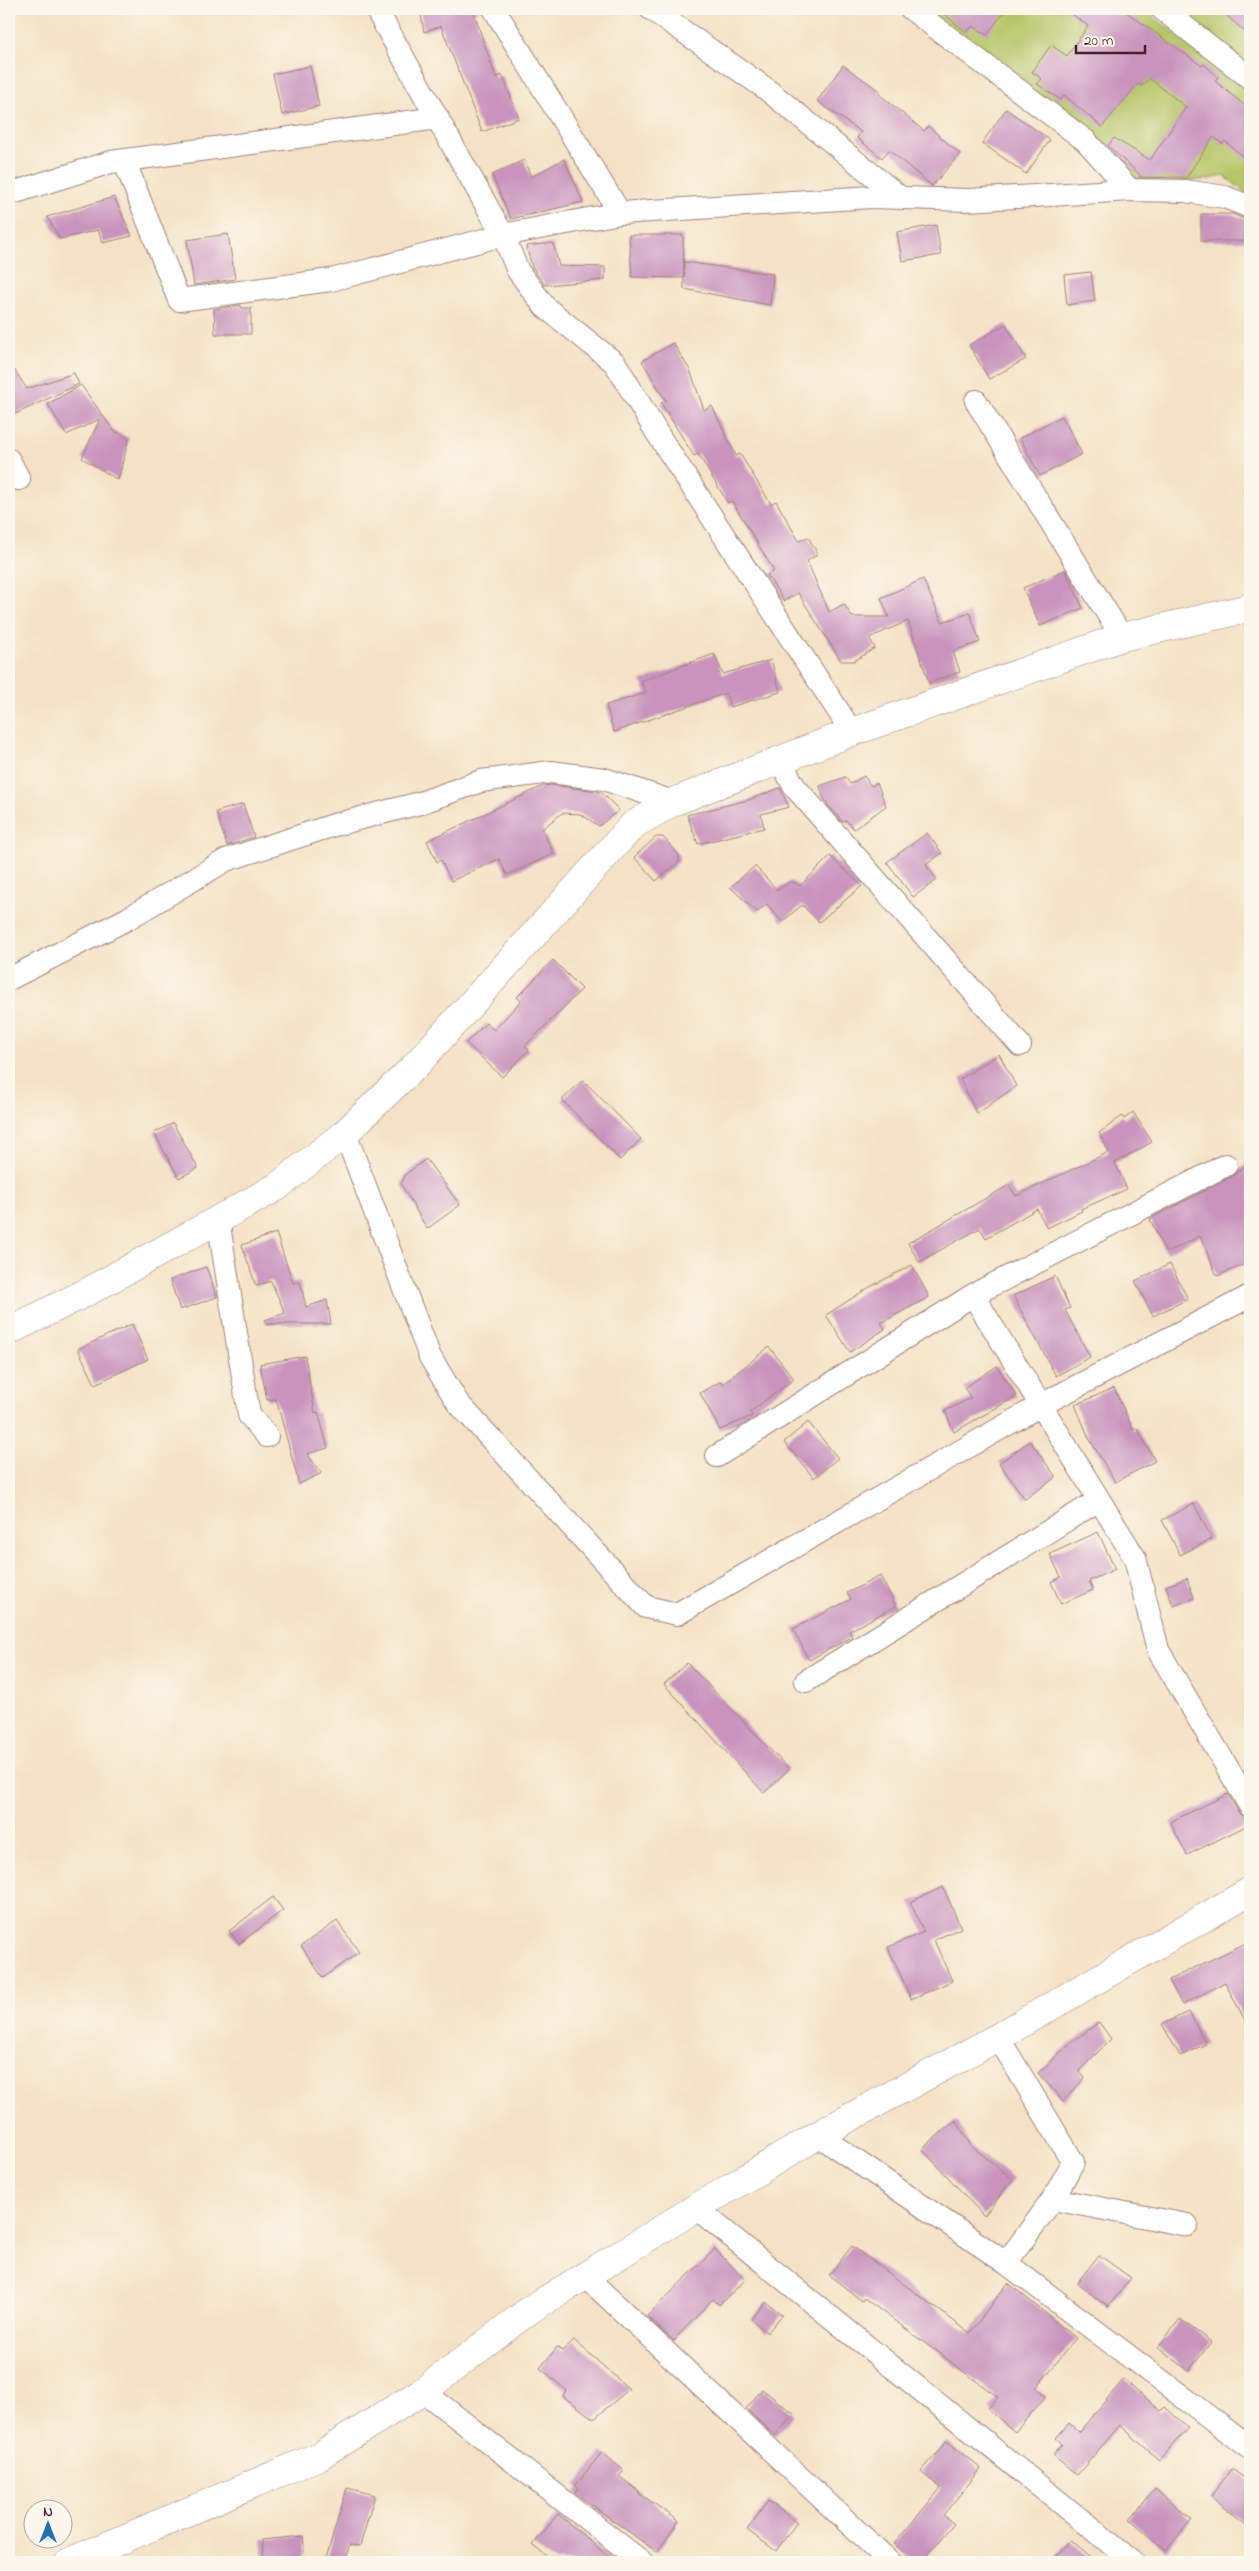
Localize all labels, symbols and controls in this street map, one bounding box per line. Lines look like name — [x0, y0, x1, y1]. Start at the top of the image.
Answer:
scale bar — [1076, 22, 1145, 54]
text: 20 m — [1084, 30, 1114, 52]
north arrow — [22, 2498, 72, 2548]
text: N — [43, 2502, 53, 2523]

